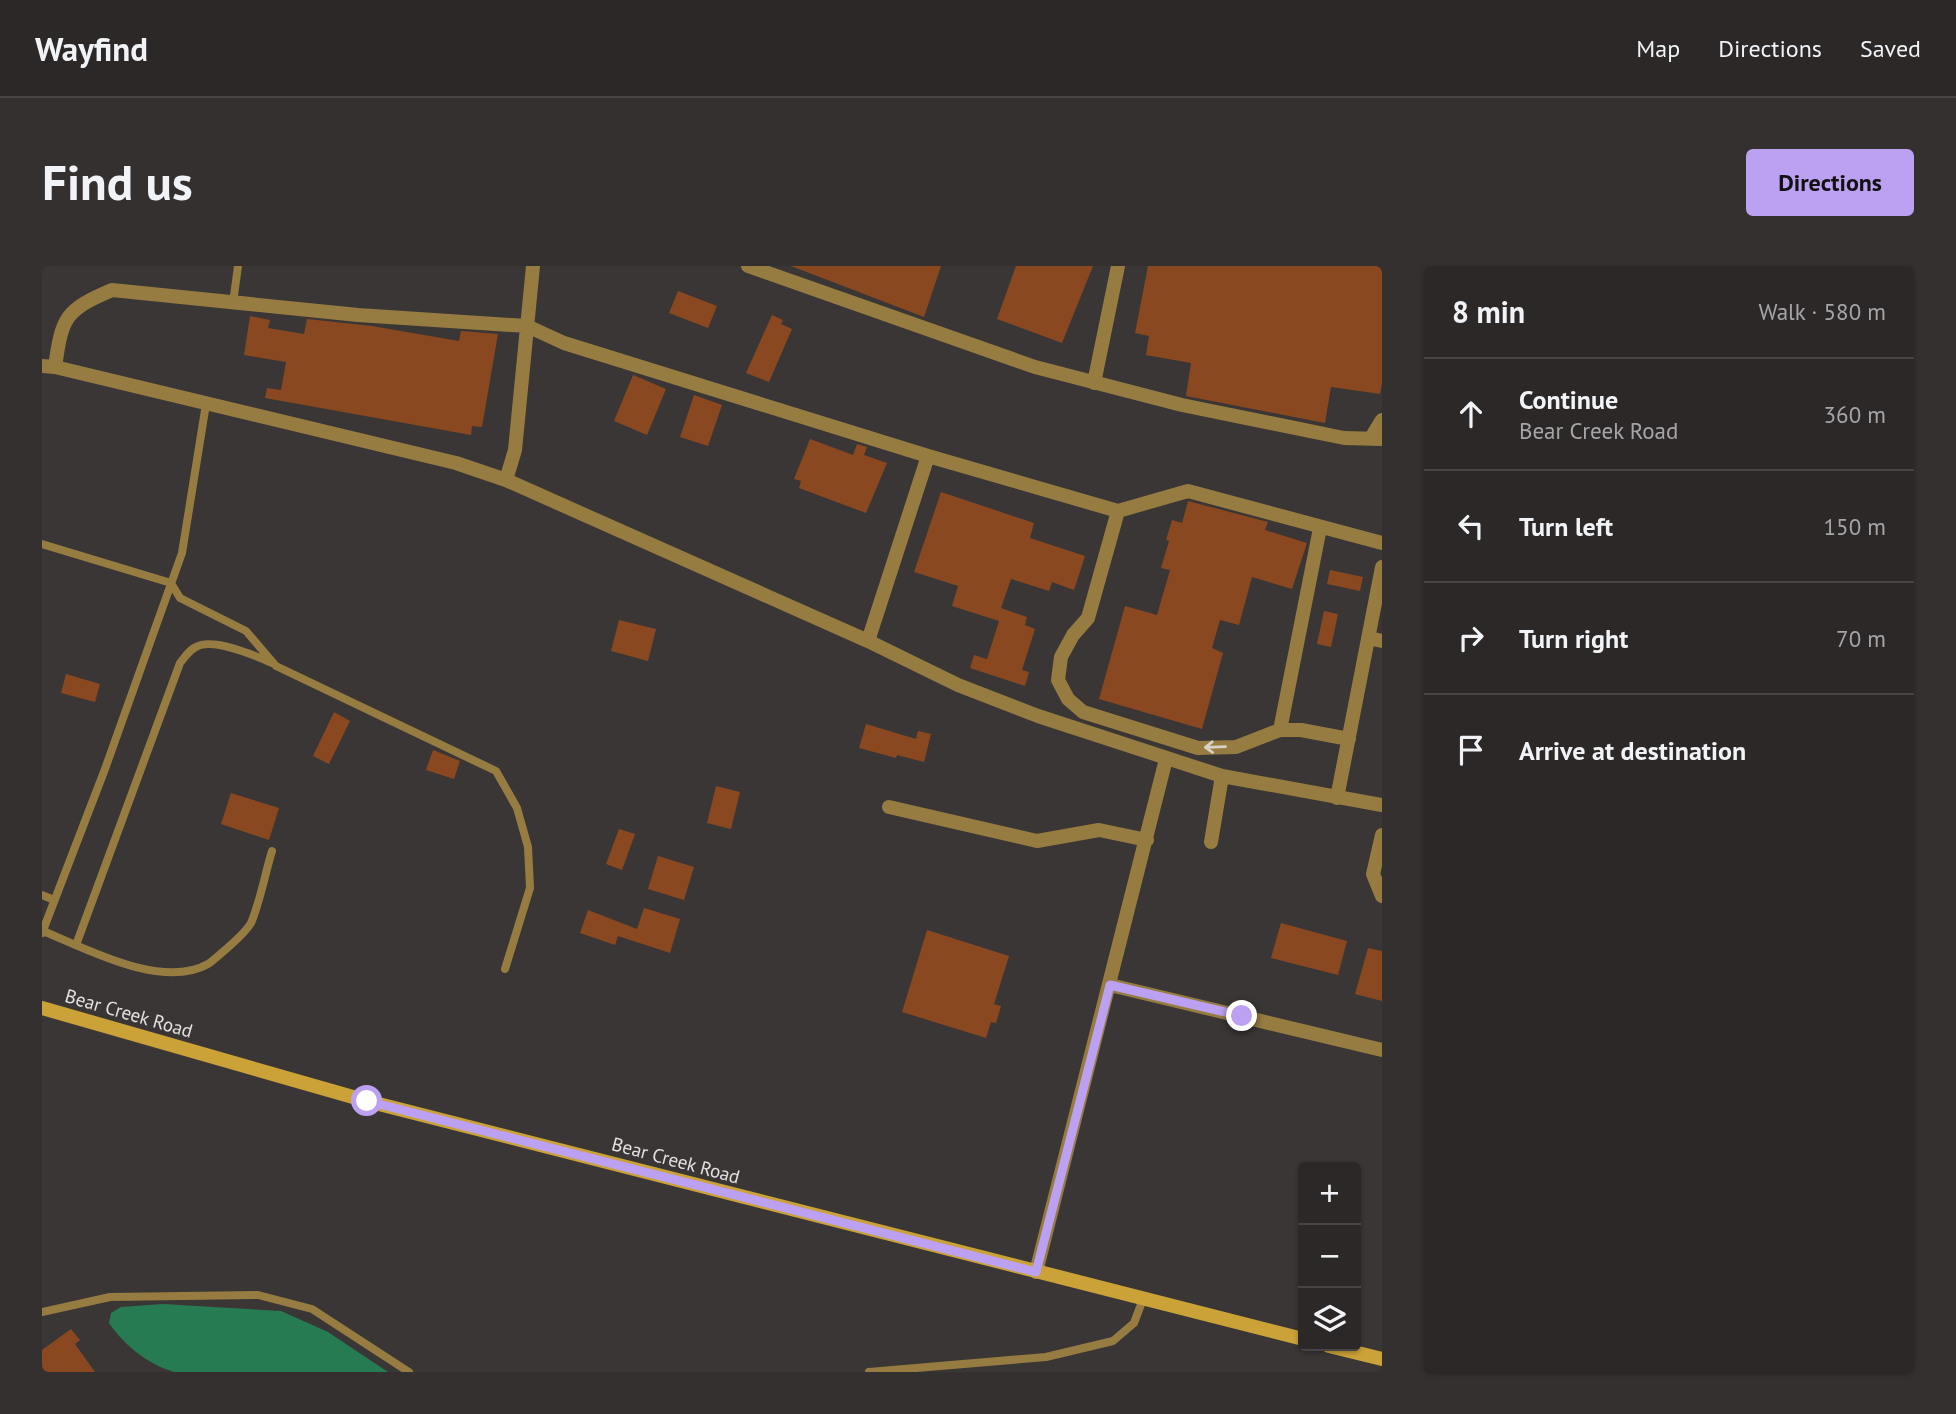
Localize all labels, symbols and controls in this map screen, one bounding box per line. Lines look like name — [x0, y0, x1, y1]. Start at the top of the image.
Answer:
text: Wayfind — [35, 27, 148, 70]
text: Map — [1636, 33, 1680, 64]
text: Directions — [1718, 33, 1822, 64]
text: Saved — [1860, 33, 1921, 64]
button: Directions — [1746, 149, 1914, 216]
text: Find us — [42, 150, 193, 214]
text: 8 min — [1452, 292, 1525, 331]
text: Walk · 580 m — [1759, 297, 1886, 326]
text: Continue — [1519, 383, 1618, 416]
icon: ahead — [1452, 395, 1490, 433]
text: 360 m — [1824, 400, 1886, 429]
text: Bear Creek Road — [1519, 416, 1678, 445]
icon: left — [1452, 507, 1490, 545]
text: Turn left — [1519, 510, 1613, 543]
text: 150 m — [1824, 512, 1886, 541]
icon: right — [1452, 619, 1490, 657]
text: Turn right — [1519, 622, 1628, 655]
text: 70 m — [1836, 624, 1886, 653]
icon: arrive — [1452, 731, 1490, 769]
text: Arrive at destination — [1519, 734, 1746, 767]
one-way arrow — [1204, 741, 1227, 754]
street label: Bear Creek Road — [62, 983, 196, 1043]
route end — [1226, 1000, 1257, 1031]
route start — [351, 1085, 382, 1116]
street label: Bear Creek Road — [609, 1131, 743, 1189]
map controls — [1298, 1162, 1361, 1351]
button: + — [1298, 1162, 1361, 1225]
button: − — [1298, 1225, 1361, 1288]
button: layers — [1298, 1288, 1361, 1351]

